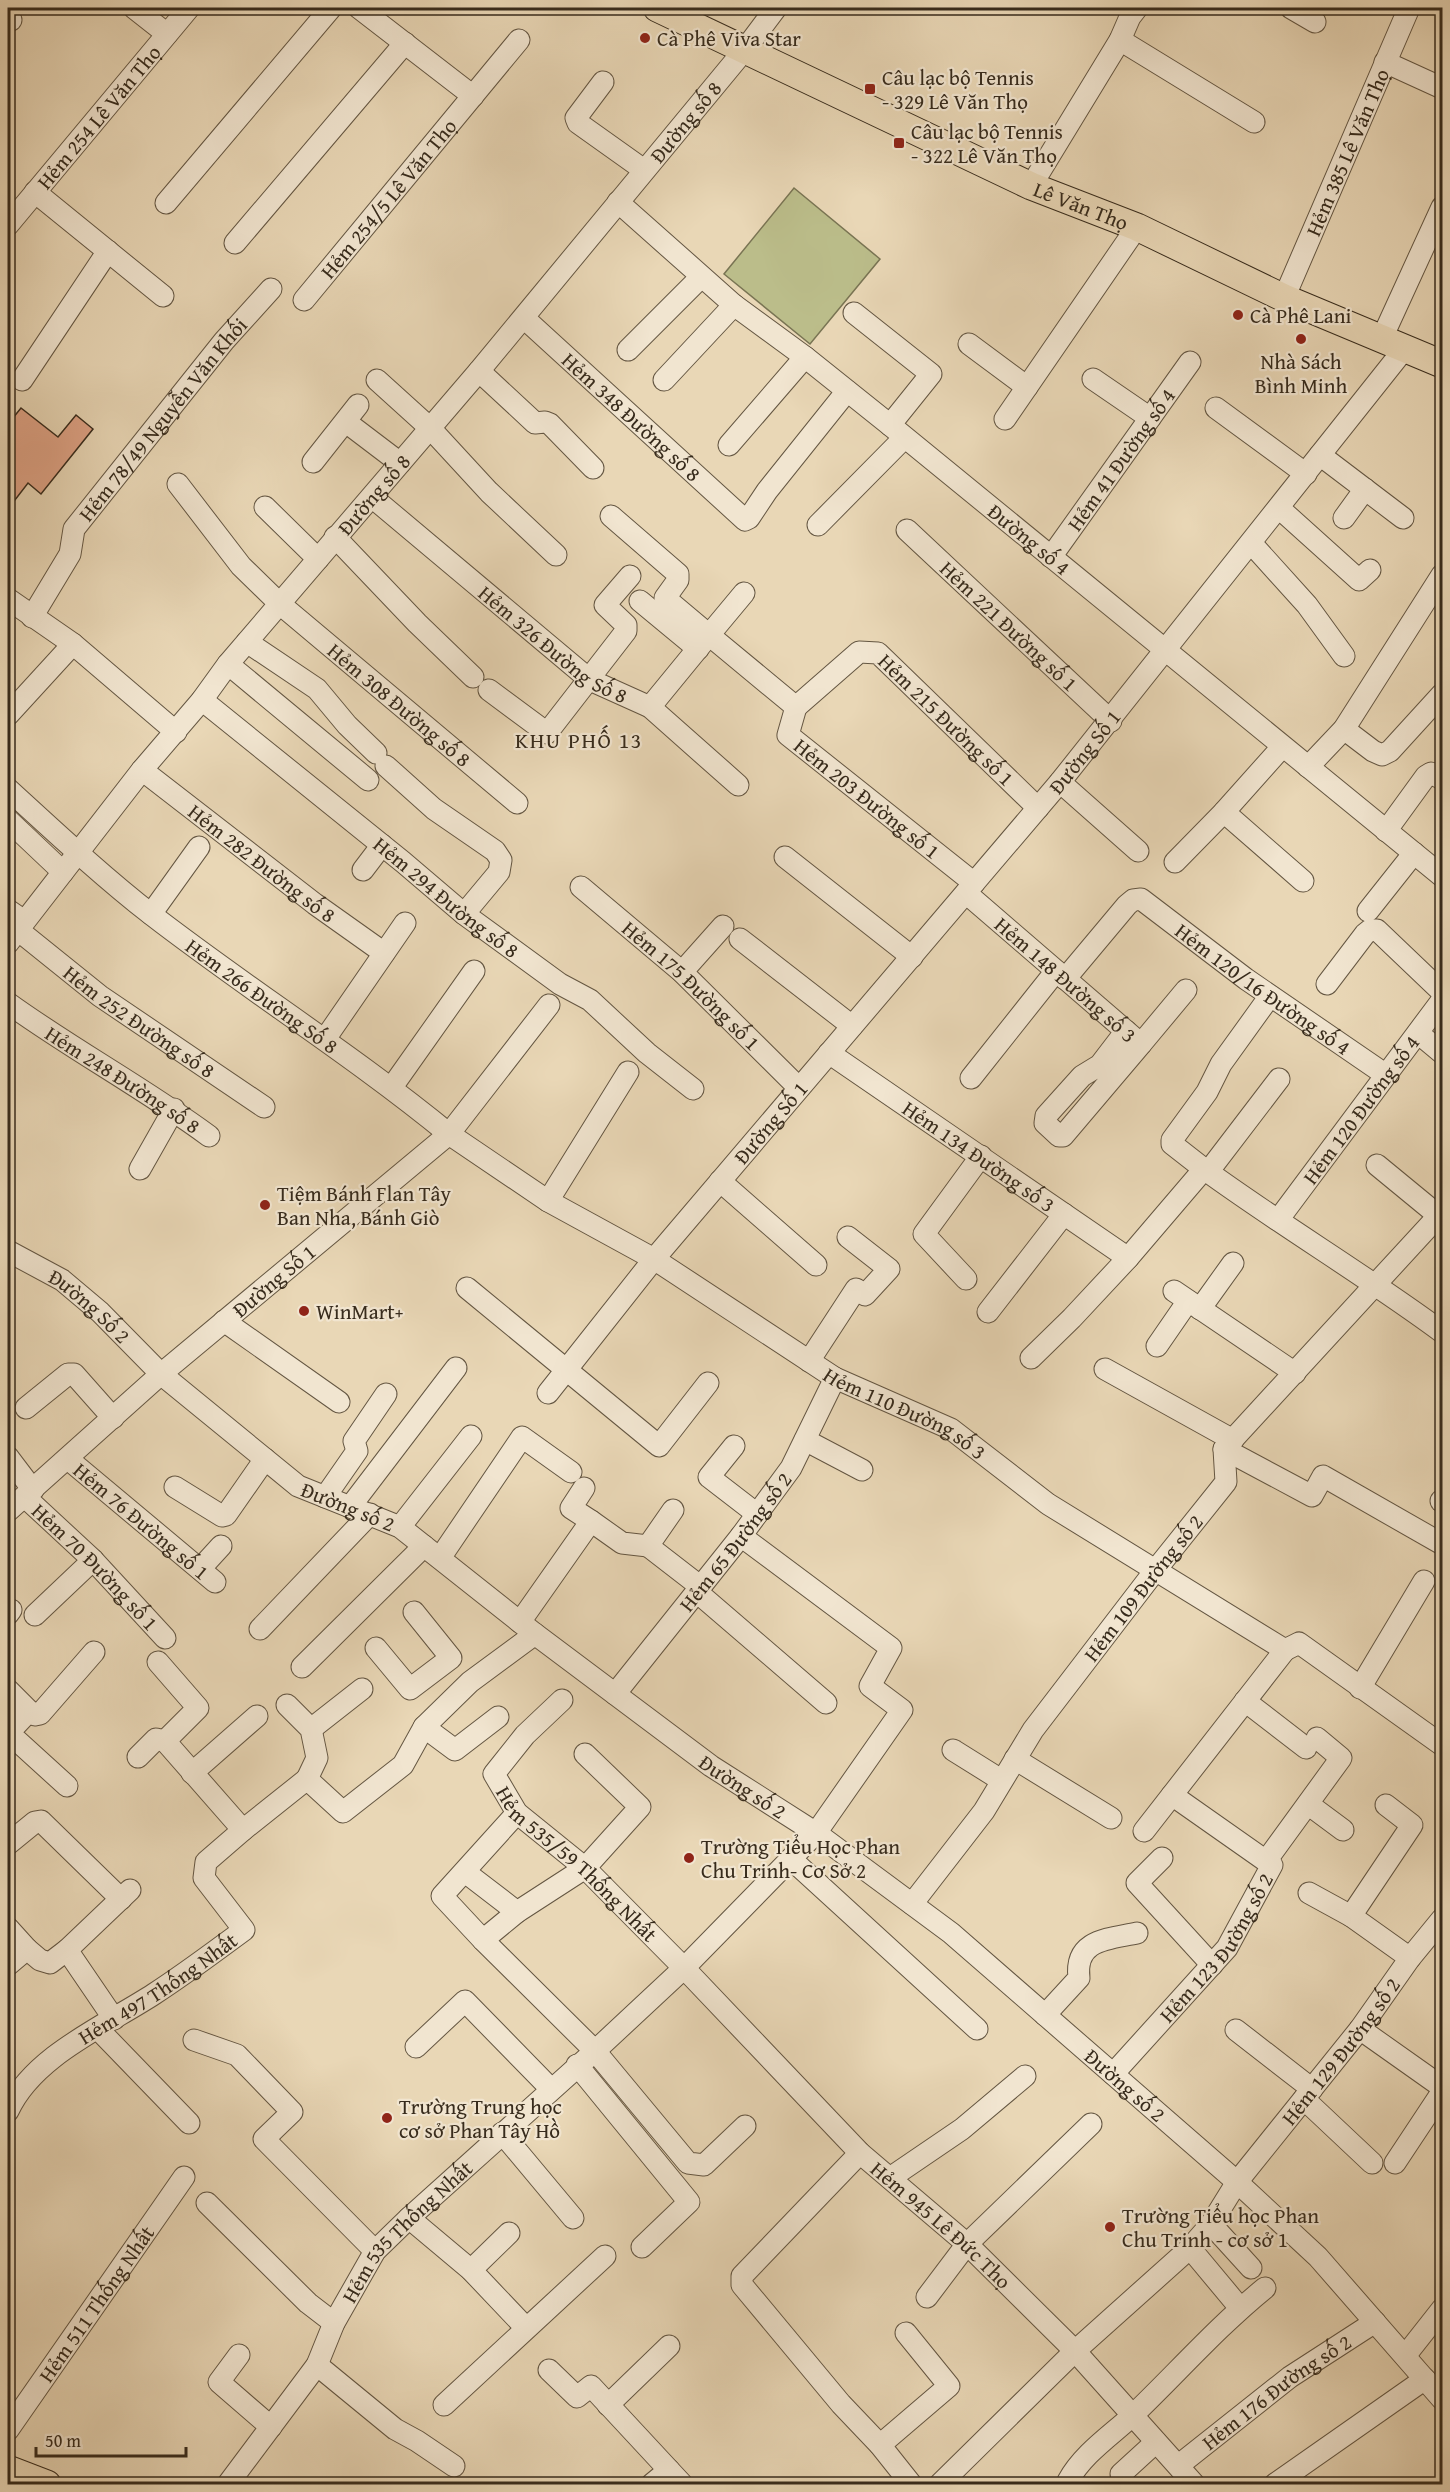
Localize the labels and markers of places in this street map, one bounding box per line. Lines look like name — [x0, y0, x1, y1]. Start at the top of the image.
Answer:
place label: Cà Phê Viva Star — [657, 23, 801, 54]
marker: Cà Phê Viva Star — [638, 31, 652, 45]
place label: Câu lạc bộ Tennis - 329 Lê Văn Thọ — [882, 62, 1034, 117]
marker: Câu lạc bộ Tennis - 329 Lê Văn Thọ — [863, 82, 877, 96]
place label: Câu lạc bộ Tennis - 322 Lê Văn Thọ — [911, 116, 1063, 171]
marker: Câu lạc bộ Tennis - 322 Lê Văn Thọ — [892, 136, 906, 150]
place label: Cà Phê Lani — [1250, 300, 1351, 331]
marker: Cà Phê Lani — [1231, 308, 1245, 322]
marker: Nhà Sách Bình Minh — [1294, 332, 1308, 346]
place label: Nhà Sách Bình Minh — [1255, 346, 1348, 401]
place label: Tiệm Bánh Flan Tây Ban Nha, Bánh Giò — [277, 1178, 452, 1233]
marker: Tiệm Bánh Flan Tây Ban Nha, Bánh Giò — [258, 1198, 272, 1212]
place label: WinMart+ — [316, 1296, 404, 1327]
marker: WinMart+ — [297, 1304, 311, 1318]
place label: Trường Tiểu Học Phan Chu Trinh- Cơ Sở 2 — [701, 1831, 900, 1886]
marker: Trường Tiểu Học Phan Chu Trinh- Cơ Sở 2 — [682, 1851, 696, 1865]
place label: Trường Trung học cơ sở Phan Tây Hồ — [399, 2091, 562, 2146]
marker: Trường Trung học cơ sở Phan Tây Hồ — [380, 2111, 394, 2125]
place label: Trường Tiểu học Phan Chu Trinh - cơ sở 1 — [1122, 2200, 1319, 2255]
marker: Trường Tiểu học Phan Chu Trinh - cơ sở 1 — [1103, 2220, 1117, 2234]

